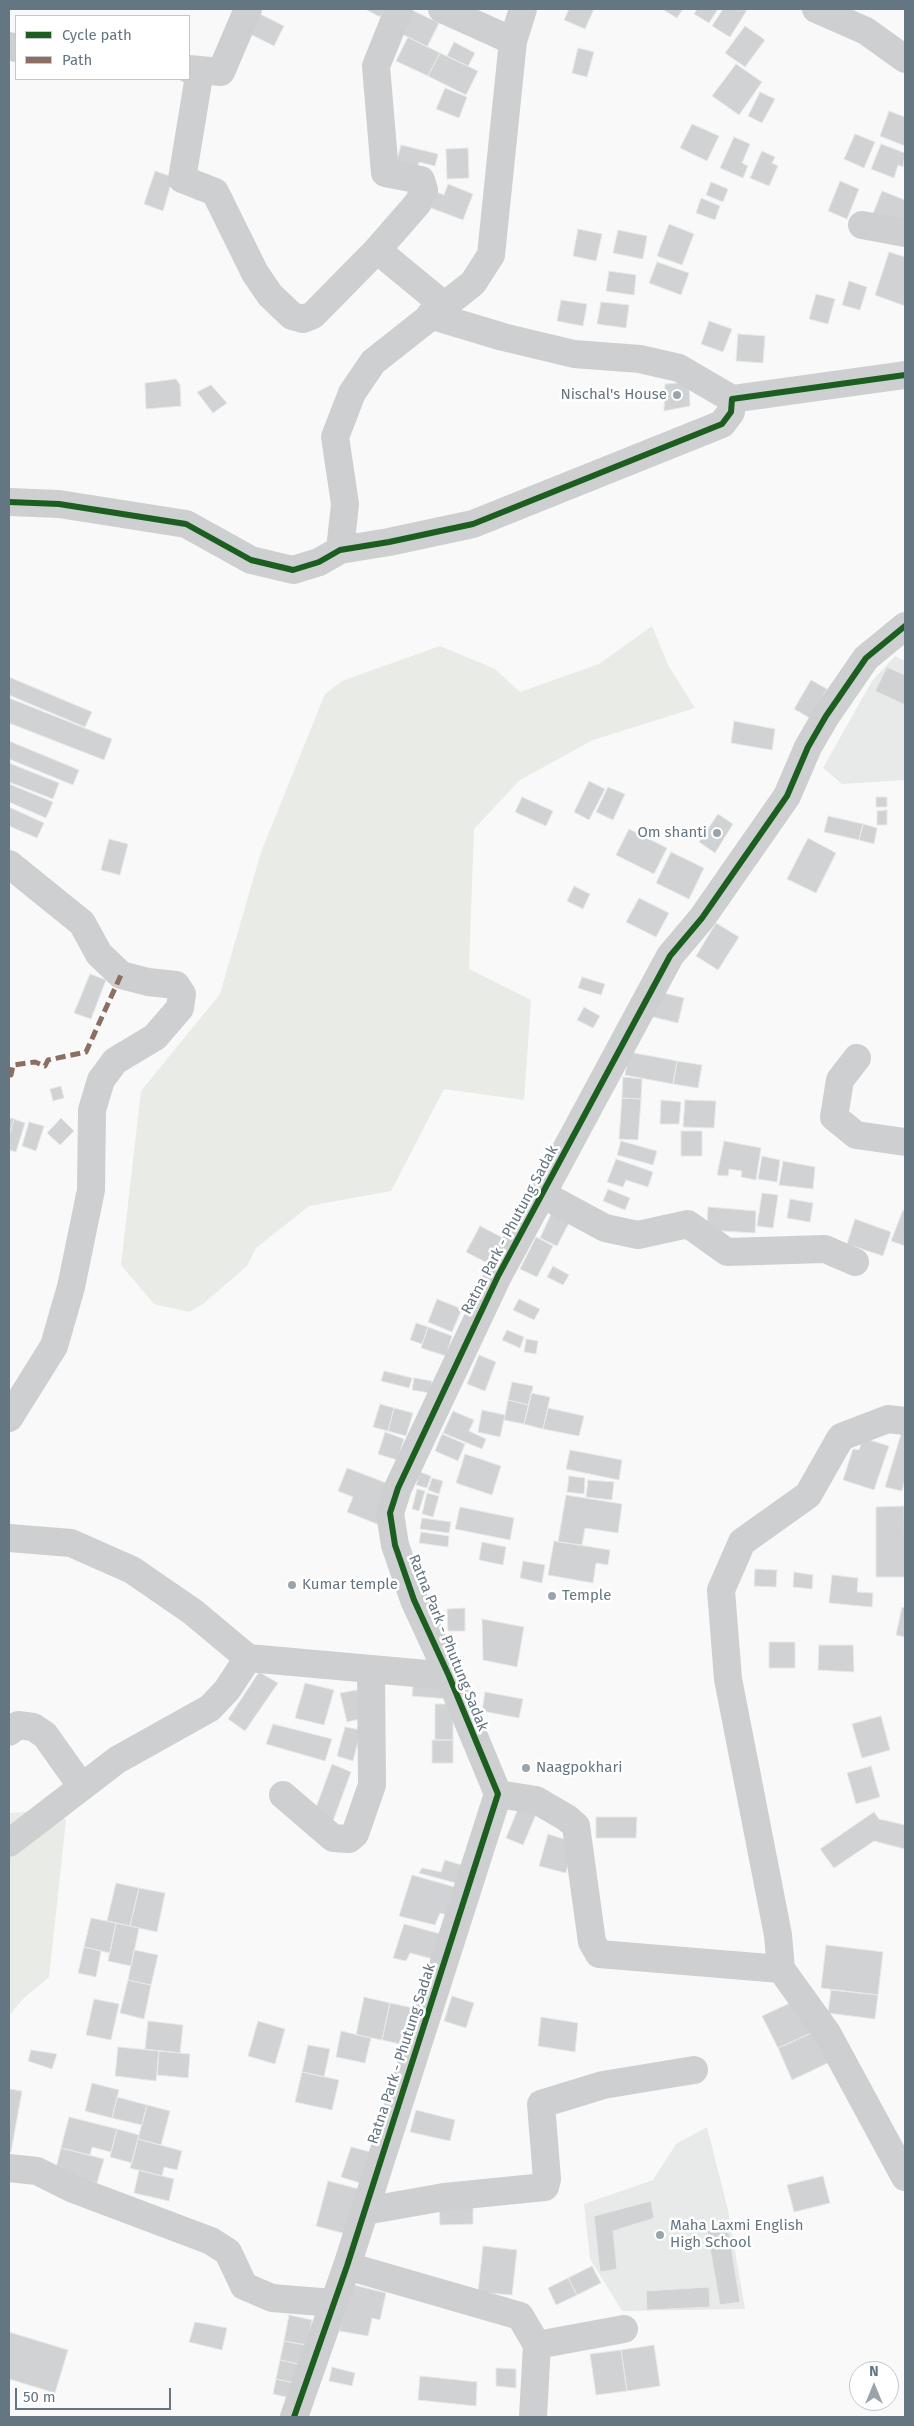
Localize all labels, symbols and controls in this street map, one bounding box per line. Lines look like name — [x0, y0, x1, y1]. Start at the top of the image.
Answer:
legend — [15, 15, 190, 80]
text: Cycle path — [62, 26, 132, 44]
text: Path — [62, 51, 92, 69]
place label: Nischal's House — [560, 386, 667, 404]
marker: Nischal's House — [671, 389, 683, 401]
place label: Om shanti — [637, 824, 707, 842]
marker: Om shanti — [711, 827, 723, 839]
street label: Ratna Park - Phutung Sadak — [458, 1142, 562, 1318]
street label: Ratna Park - Phutung Sadak — [404, 1552, 492, 1734]
place label: Kumar temple — [302, 1576, 398, 1594]
marker: Kumar temple — [286, 1579, 298, 1591]
place label: Temple — [562, 1587, 611, 1605]
marker: Temple — [546, 1590, 558, 1602]
place label: Naagpokhari — [536, 1759, 622, 1777]
marker: Naagpokhari — [520, 1762, 532, 1774]
street label: Ratna Park - Phutung Sadak — [364, 1961, 440, 2147]
place label: Maha Laxmi English High School — [670, 2217, 803, 2252]
marker: Maha Laxmi English High School — [654, 2229, 666, 2241]
north arrow — [849, 2361, 899, 2411]
text: N — [869, 2363, 879, 2380]
scale bar — [18, 2378, 174, 2410]
text: 50 m — [23, 2388, 56, 2406]

